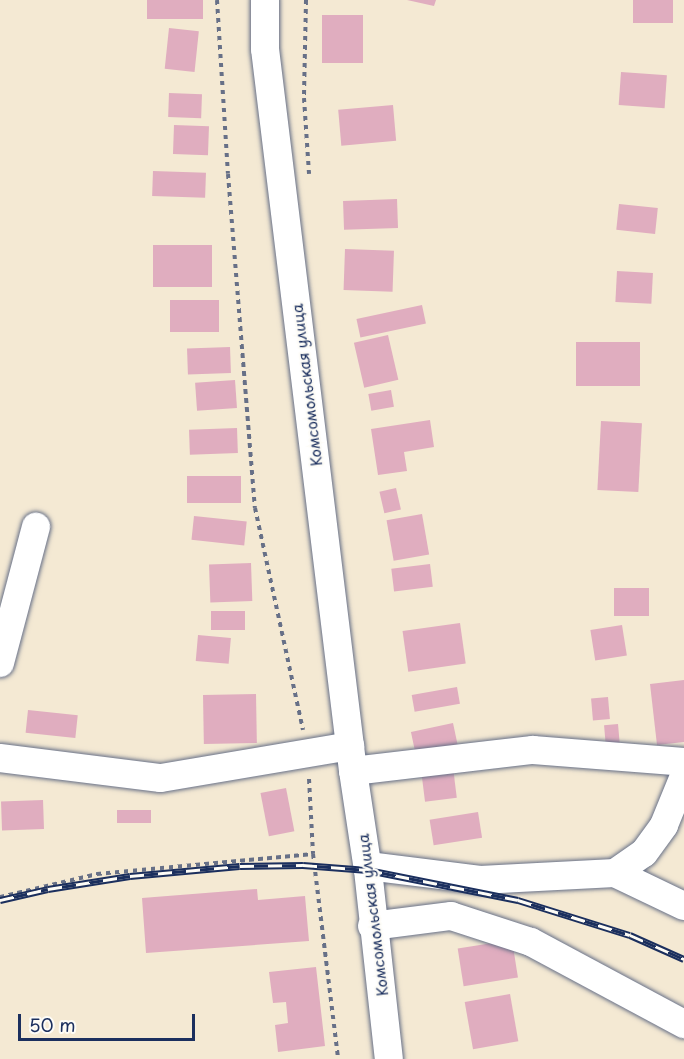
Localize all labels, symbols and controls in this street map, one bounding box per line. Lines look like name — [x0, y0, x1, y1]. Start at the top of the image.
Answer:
street label: Комсомольская улица — [287, 302, 325, 468]
street label: Комсомольская улица — [353, 832, 391, 998]
scale bar — [21, 1002, 198, 1040]
text: 50 m — [29, 1011, 76, 1038]

